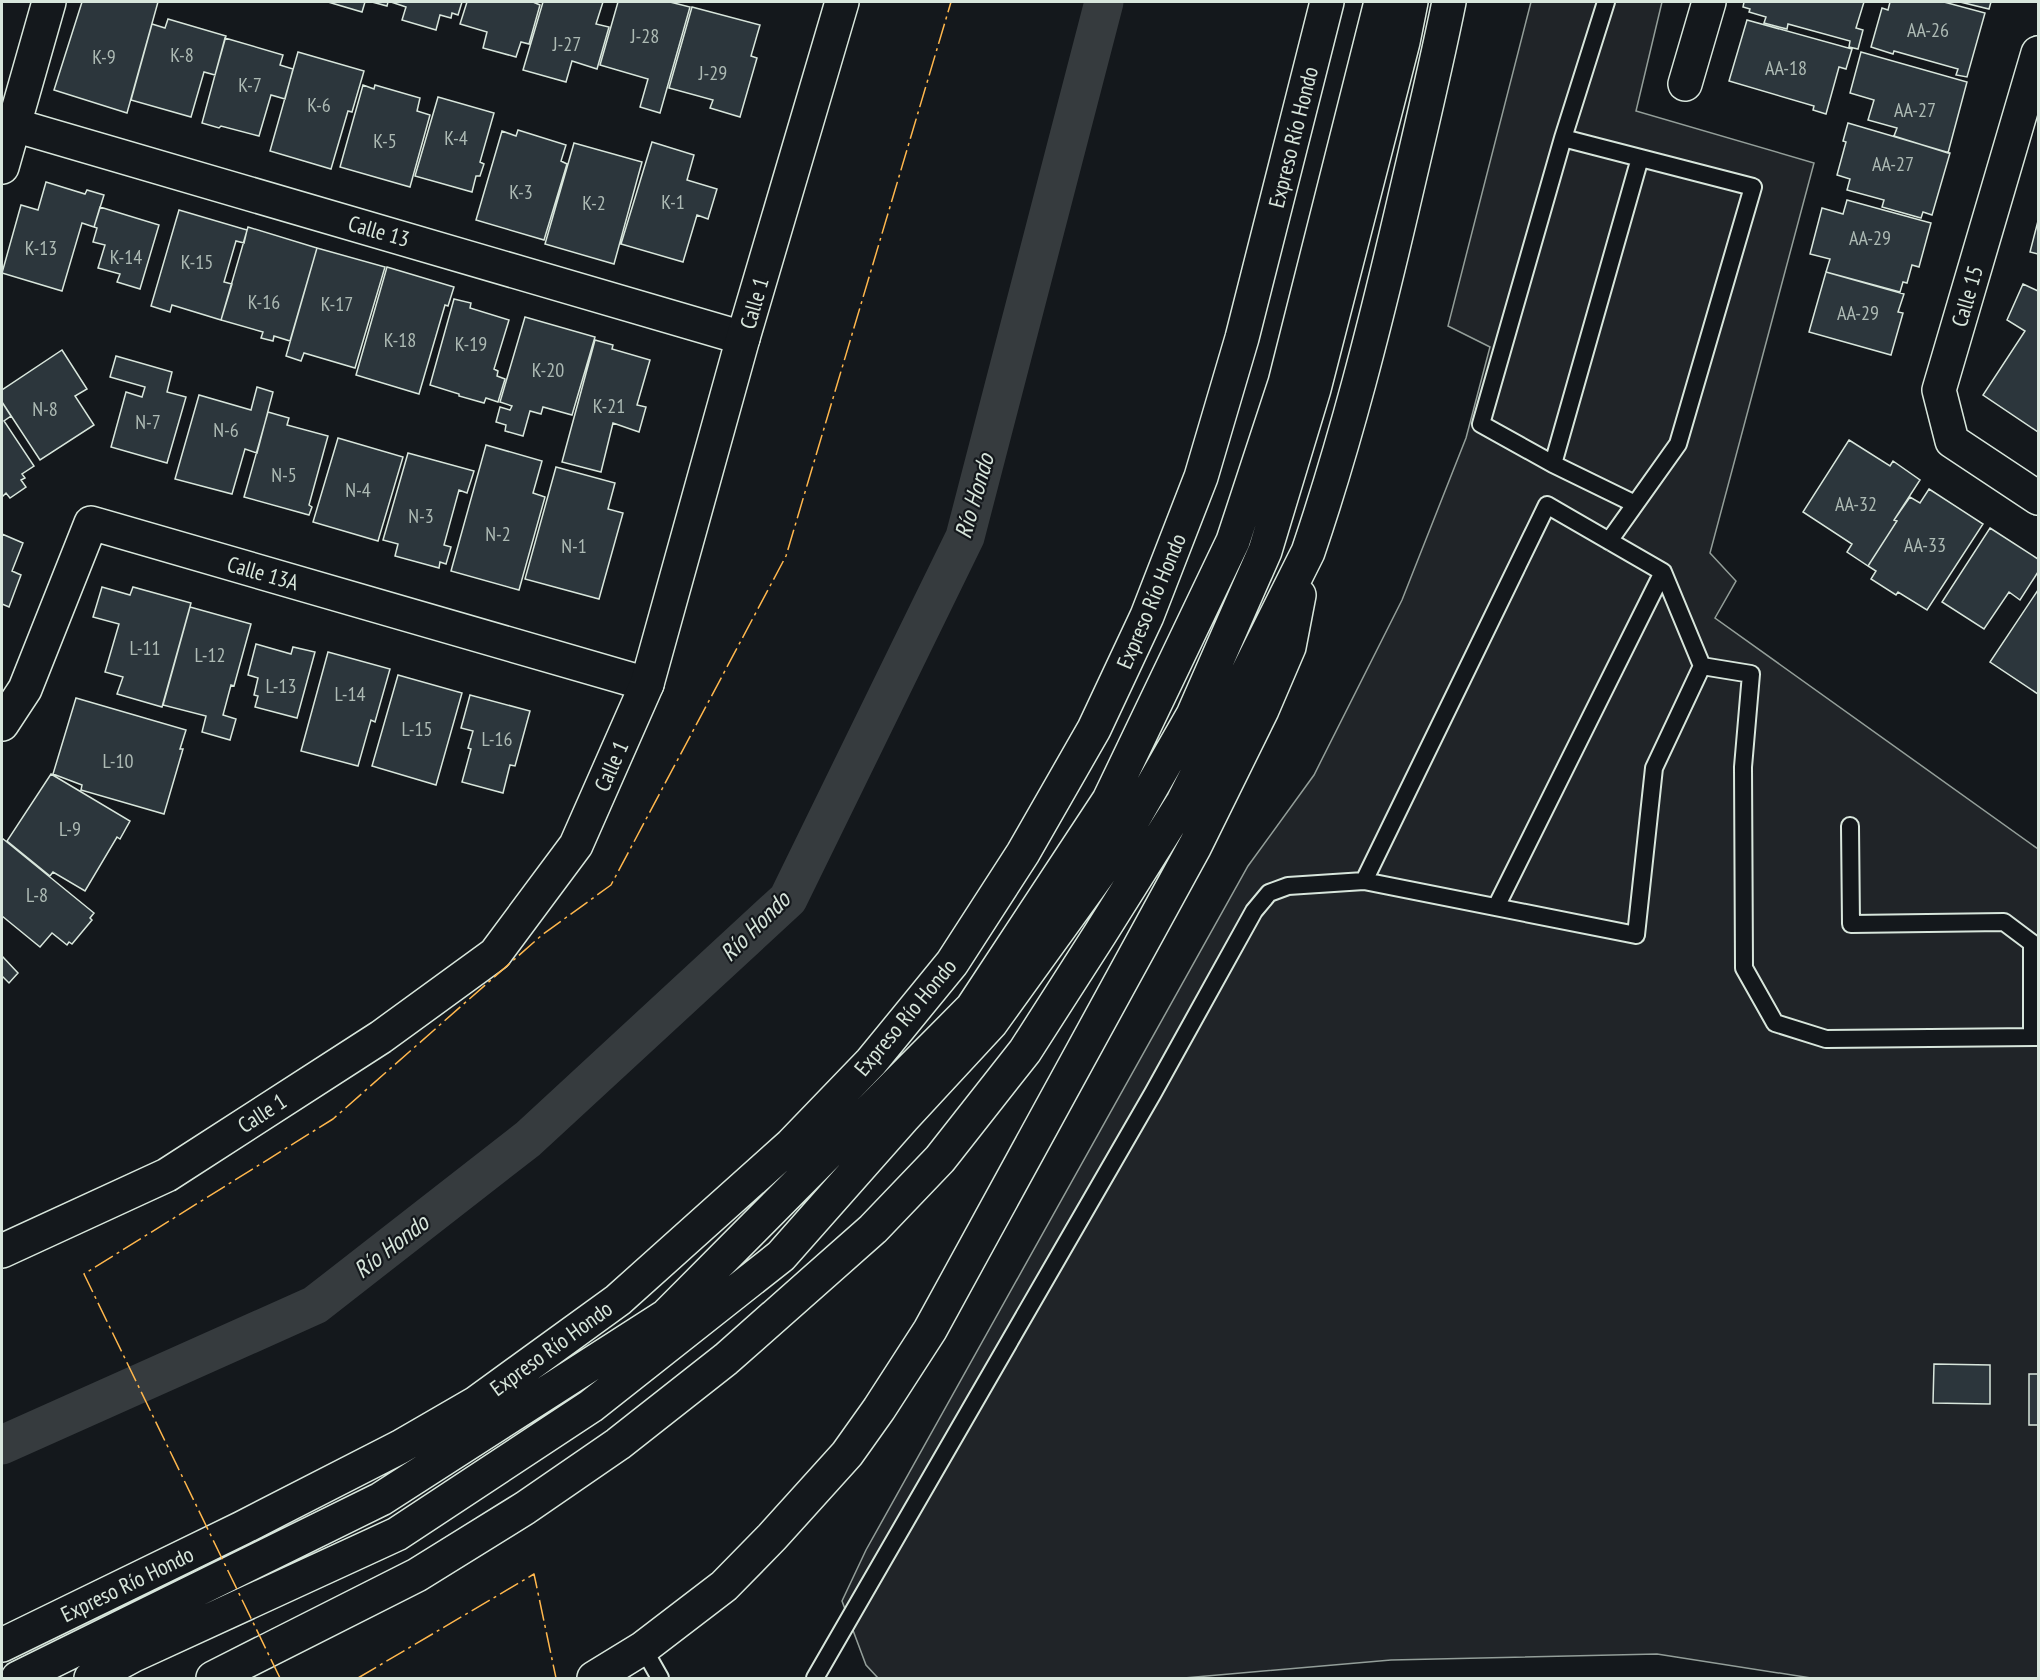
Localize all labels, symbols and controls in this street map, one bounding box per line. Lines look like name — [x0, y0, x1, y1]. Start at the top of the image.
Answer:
house number: AA-26 — [1907, 17, 1949, 43]
house number: J-28 — [630, 23, 659, 49]
house number: J-27 — [552, 31, 581, 57]
house number: K-8 — [170, 42, 194, 68]
house number: K-9 — [92, 44, 116, 70]
house number: AA-18 — [1765, 55, 1807, 81]
house number: J-29 — [698, 60, 727, 86]
street label: Expreso Río Hondo — [1262, 64, 1324, 210]
house number: K-7 — [238, 72, 262, 98]
house number: K-6 — [307, 92, 331, 118]
house number: AA-27 — [1894, 97, 1936, 123]
house number: K-4 — [444, 125, 468, 151]
house number: K-5 — [373, 128, 397, 154]
house number: AA-27 — [1872, 151, 1914, 177]
house number: K-3 — [509, 179, 533, 205]
house number: K-1 — [661, 189, 685, 215]
house number: K-2 — [582, 190, 606, 216]
street label: Calle 13 — [345, 209, 413, 253]
house number: AA-29 — [1849, 225, 1891, 251]
house number: K-13 — [25, 235, 57, 261]
house number: K-14 — [110, 244, 142, 270]
house number: K-15 — [181, 249, 213, 275]
street label: Calle 15 — [1945, 262, 1989, 330]
street label: Calle 1 — [733, 274, 775, 332]
house number: K-16 — [248, 289, 280, 315]
house number: K-17 — [321, 291, 353, 317]
house number: AA-29 — [1837, 300, 1879, 326]
house number: K-18 — [384, 327, 416, 353]
house number: K-19 — [455, 331, 487, 357]
house number: K-20 — [532, 357, 564, 383]
house number: K-21 — [593, 393, 625, 419]
house number: N-8 — [32, 396, 58, 422]
house number: N-7 — [135, 409, 161, 435]
house number: N-6 — [213, 417, 239, 443]
water label: Río Hondo — [947, 448, 1001, 542]
house number: N-5 — [271, 462, 297, 488]
house number: N-4 — [345, 477, 371, 503]
house number: AA-32 — [1835, 491, 1877, 517]
house number: N-3 — [408, 503, 434, 529]
house number: N-2 — [485, 521, 511, 547]
street label: Expreso Río Hondo — [1110, 529, 1192, 673]
house number: AA-33 — [1904, 532, 1946, 558]
house number: N-1 — [561, 533, 587, 559]
street label: Calle 13A — [224, 550, 302, 597]
house number: L-11 — [130, 635, 160, 661]
house number: L-12 — [195, 642, 225, 668]
house number: L-13 — [266, 673, 296, 699]
house number: L-14 — [335, 681, 365, 707]
house number: L-15 — [402, 716, 432, 742]
house number: L-16 — [482, 726, 512, 752]
street label: Calle 1 — [588, 736, 634, 796]
house number: L-10 — [103, 748, 133, 774]
house number: L-9 — [59, 816, 81, 842]
house number: L-8 — [26, 882, 48, 908]
water label: Río Hondo — [713, 883, 798, 968]
street label: Expreso Río Hondo — [848, 953, 962, 1081]
street label: Calle 1 — [232, 1087, 292, 1139]
water label: Río Hondo — [347, 1206, 436, 1285]
street label: Expreso Río Hondo — [484, 1294, 618, 1402]
street label: Expreso Río Hondo — [56, 1540, 198, 1628]

